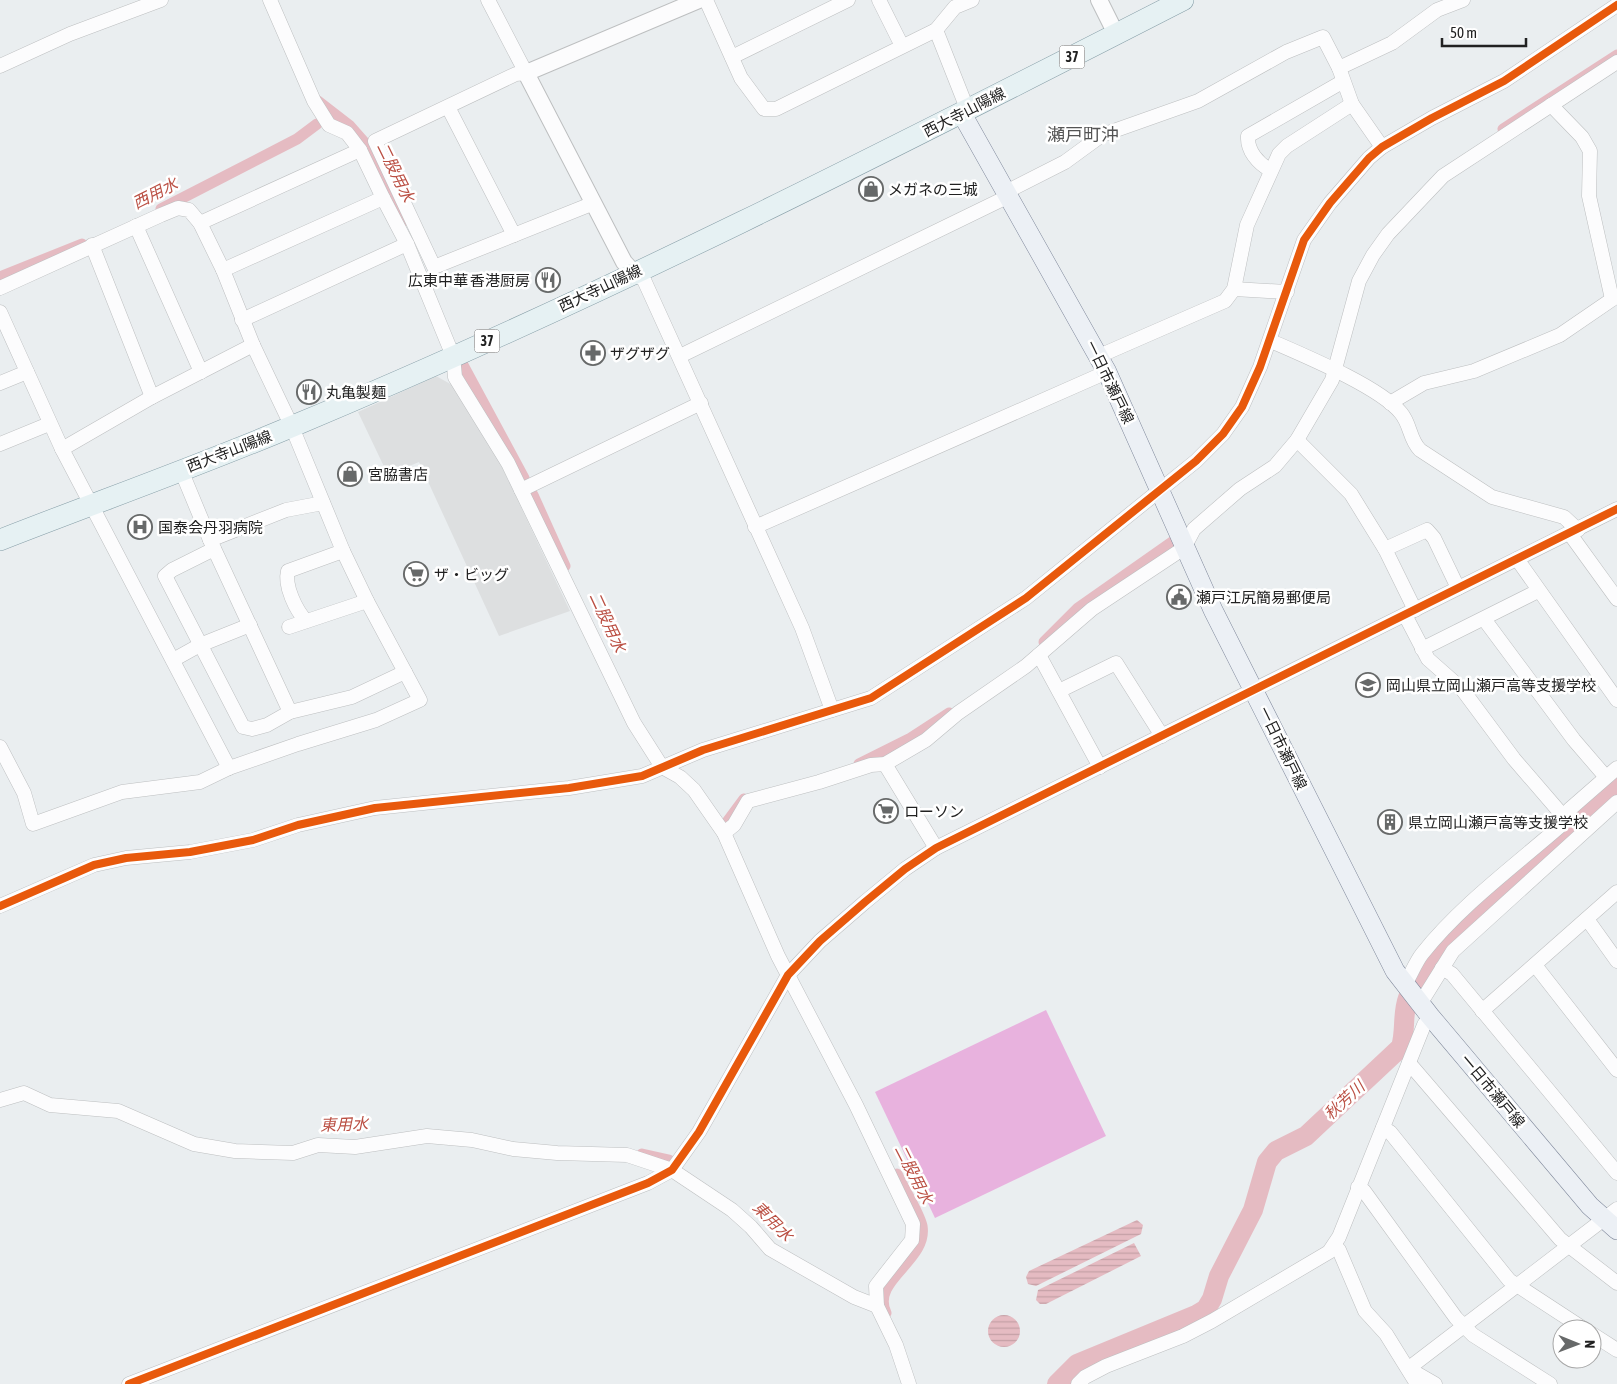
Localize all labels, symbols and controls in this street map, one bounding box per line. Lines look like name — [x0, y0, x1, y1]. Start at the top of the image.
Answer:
scale bar — [1442, 15, 1526, 47]
text: 50 m — [1450, 24, 1477, 41]
road number: 37 — [1060, 46, 1084, 68]
street label: 西大寺山陽線 — [920, 84, 1008, 140]
district label: 瀬戸町沖 — [1047, 124, 1119, 145]
water label: 二股用水 — [374, 139, 419, 206]
water label: 西用水 — [130, 173, 182, 212]
shop icon: メガネの三城 — [858, 176, 884, 202]
place label: メガネの三城 — [888, 181, 978, 198]
street label: 西大寺山陽線 — [556, 261, 644, 315]
restaurant icon: 広東中華 香港厨房 — [535, 267, 561, 293]
place label: 広東中華 香港厨房 — [408, 272, 530, 289]
road number: 37 — [474, 330, 500, 352]
street label: 一日市瀬戸線 — [1083, 338, 1137, 426]
pharmacy icon: ザグザグ — [580, 340, 606, 366]
place label: ザグザグ — [610, 345, 670, 362]
restaurant icon: 丸亀製麺 — [296, 379, 322, 405]
place label: 丸亀製麺 — [326, 384, 386, 401]
street label: 西大寺山陽線 — [184, 427, 274, 475]
shop icon: 宮脇書店 — [337, 461, 363, 487]
place label: 宮脇書店 — [368, 466, 428, 483]
hospital icon: 国泰会丹羽病院 — [127, 514, 153, 540]
place label: 国泰会丹羽病院 — [158, 519, 263, 536]
supermarket icon: ザ・ビッグ — [403, 561, 429, 587]
place label: ザ・ビッグ — [434, 566, 509, 583]
public building icon: 瀬戸江尻簡易郵便局 — [1166, 584, 1192, 610]
water label: 二股用水 — [586, 589, 631, 657]
place label: 瀬戸江尻簡易郵便局 — [1196, 589, 1331, 606]
school or university icon: 岡山県立岡山瀬戸高等支援学校 — [1355, 672, 1381, 698]
place label: 岡山県立岡山瀬戸高等支援学校 — [1386, 677, 1596, 694]
street label: 一日市瀬戸線 — [1256, 704, 1310, 792]
supermarket icon: ローソン — [873, 798, 899, 824]
place label: ローソン — [904, 803, 964, 820]
building icon: 県立岡山瀬戸高等支援学校 — [1377, 809, 1403, 835]
place label: 県立岡山瀬戸高等支援学校 — [1408, 814, 1588, 831]
street label: 一日市瀬戸線 — [1458, 1051, 1528, 1131]
water label: 秋芳川 — [1320, 1076, 1369, 1123]
water label: 東用水 — [320, 1114, 370, 1134]
water label: 二股用水 — [891, 1141, 937, 1208]
water label: 東用水 — [750, 1198, 798, 1246]
north arrow — [1552, 1319, 1602, 1369]
text: N — [1582, 1340, 1598, 1348]

